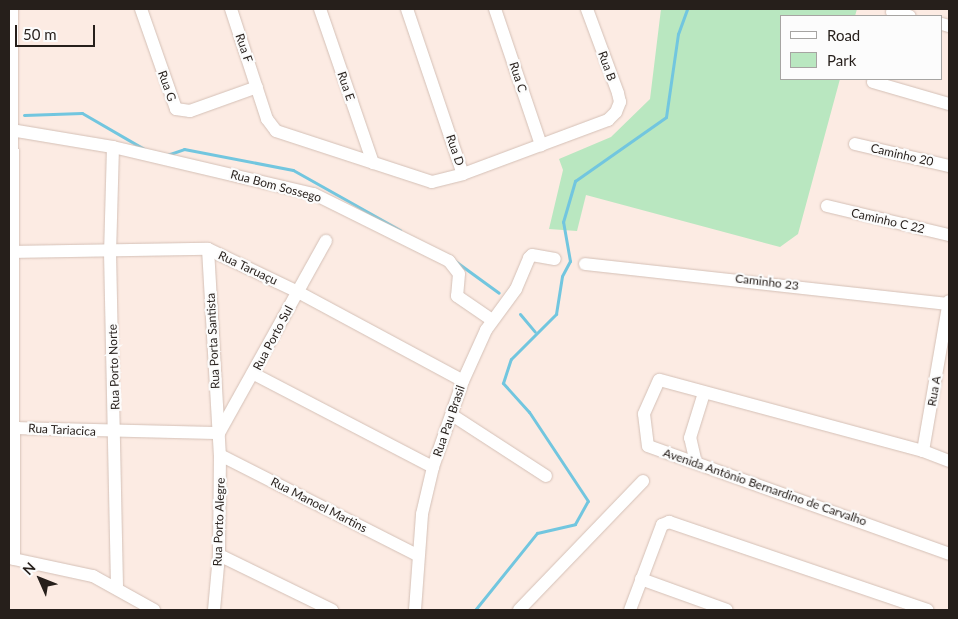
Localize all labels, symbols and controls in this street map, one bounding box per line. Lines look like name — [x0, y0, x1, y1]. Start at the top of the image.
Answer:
scale bar — [18, 15, 98, 47]
legend — [780, 15, 943, 80]
text: 50 m — [23, 25, 57, 43]
text: Road — [827, 26, 860, 44]
street label: Rua F — [232, 32, 256, 64]
street label: Rua B — [595, 49, 619, 83]
text: Park — [827, 51, 856, 69]
street label: Rua C — [506, 60, 530, 94]
street label: Rua G — [155, 69, 179, 103]
street label: Rua E — [334, 70, 358, 102]
street label: Rua D — [443, 132, 467, 168]
street label: Caminho 20 — [869, 141, 935, 169]
street label: Rua Bom Sossego — [229, 167, 323, 205]
street label: Caminho C 22 — [850, 206, 926, 236]
street label: Rua Taruaçu — [216, 248, 280, 288]
street label: Caminho 23 — [734, 271, 800, 293]
street label: Rua Porta Santista — [203, 293, 223, 389]
street label: Rua Porto Sul — [250, 303, 296, 373]
street label: Rua Porto Norte — [105, 324, 123, 410]
street label: Rua A — [924, 374, 944, 408]
street label: Rua Pau Brasil — [430, 383, 468, 459]
street label: Rua Tariacica — [28, 421, 96, 439]
street label: Avenida Antônio Bernardino de Carvalho — [661, 445, 869, 529]
street label: Rua Manoel Martins — [268, 474, 370, 536]
street label: Rua Porto Alegre — [210, 477, 228, 567]
north arrow — [15, 554, 65, 604]
text: N — [19, 558, 39, 578]

